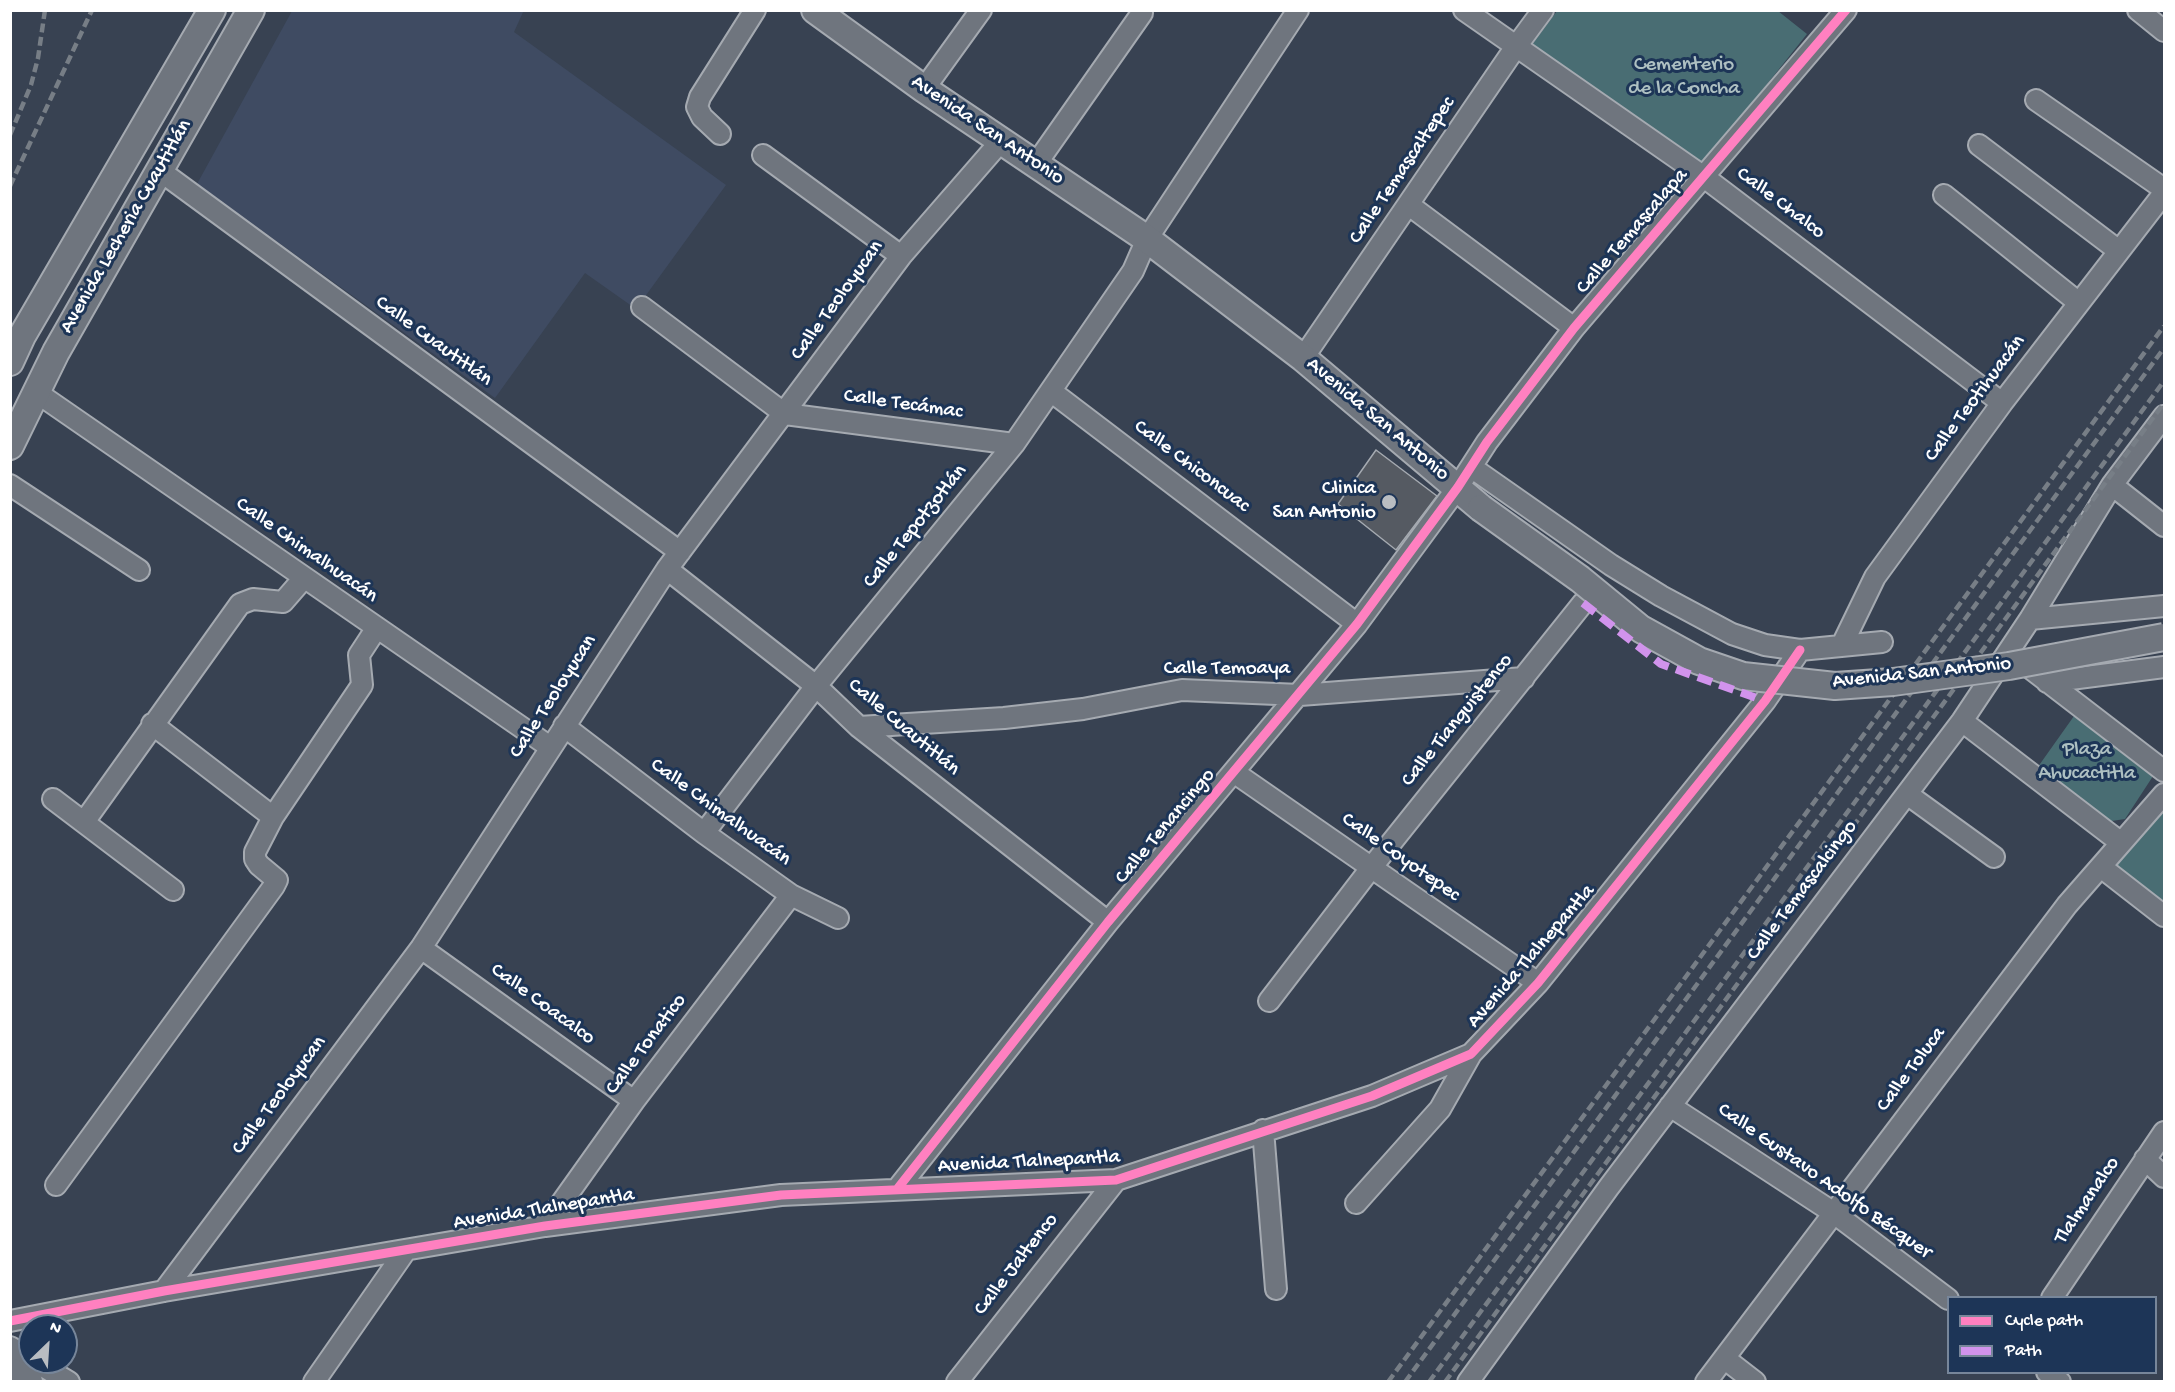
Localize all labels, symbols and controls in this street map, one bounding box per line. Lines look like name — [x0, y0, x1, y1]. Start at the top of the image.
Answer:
park label: Cementerio de la Concha — [1628, 53, 1740, 103]
street label: Avenida San Antonio — [906, 70, 1068, 192]
street label: Calle Temascaltepec — [1344, 92, 1462, 250]
street label: Avenida Lecheria Cuautitlán — [55, 115, 199, 339]
street label: Calle Chalco — [1730, 162, 1830, 246]
street label: Calle Temascalapa — [1572, 164, 1694, 300]
street label: Calle Teoloyucan — [786, 236, 890, 366]
street label: Calle Cuautitlán — [369, 291, 497, 393]
street label: Calle Teotihuacán — [1920, 330, 2032, 468]
street label: Avenida San Antonio — [1300, 353, 1454, 487]
street label: Calle Tecámac — [842, 384, 964, 426]
street label: Calle Chiconcuac — [1128, 415, 1254, 519]
street label: Calle Tepotzotlán — [858, 460, 974, 594]
place label: Clinica San Antonio — [1272, 477, 1376, 527]
street label: Calle Chimalhuacán — [230, 492, 382, 610]
marker: Clinica San Antonio — [1380, 493, 1398, 511]
street label: Calle Teoloyucan — [505, 630, 603, 764]
street label: Calle Tianguistenco — [1397, 649, 1519, 793]
street label: Avenida San Antonio — [1831, 652, 2013, 696]
street label: Calle Temoaya — [1164, 657, 1290, 683]
street label: Calle Cuautitlán — [842, 674, 964, 782]
park label: Plaza Ahucactitla — [2038, 738, 2136, 788]
street label: Calle Chimalhuacán — [645, 753, 795, 873]
street label: Calle Tenancingo — [1110, 764, 1222, 890]
street label: Calle Coyotepec — [1336, 808, 1464, 908]
street label: Calle Temascalcingo — [1742, 816, 1864, 966]
street label: Avenida Tlalnepantla — [1463, 880, 1601, 1034]
street label: Calle Coacalco — [485, 959, 599, 1051]
street label: Calle Tonatico — [601, 990, 693, 1100]
street label: Calle Toluca — [1872, 1022, 1952, 1118]
street label: Calle Teoloyucan — [227, 1032, 333, 1160]
street label: Calle Gustavo Adolfo Bécquer — [1712, 1098, 1936, 1266]
street label: Avenida Tlalnepantla — [937, 1146, 1121, 1180]
street label: Tlalmanalco — [2050, 1153, 2126, 1249]
street label: Avenida Tlalnepantla — [452, 1183, 636, 1237]
street label: Calle Jaltenco — [969, 1209, 1065, 1321]
legend — [1947, 1296, 2157, 1374]
text: Cycle path — [2005, 1311, 2083, 1332]
north arrow — [18, 1314, 78, 1374]
text: N — [46, 1318, 64, 1340]
text: Path — [2005, 1341, 2042, 1362]

